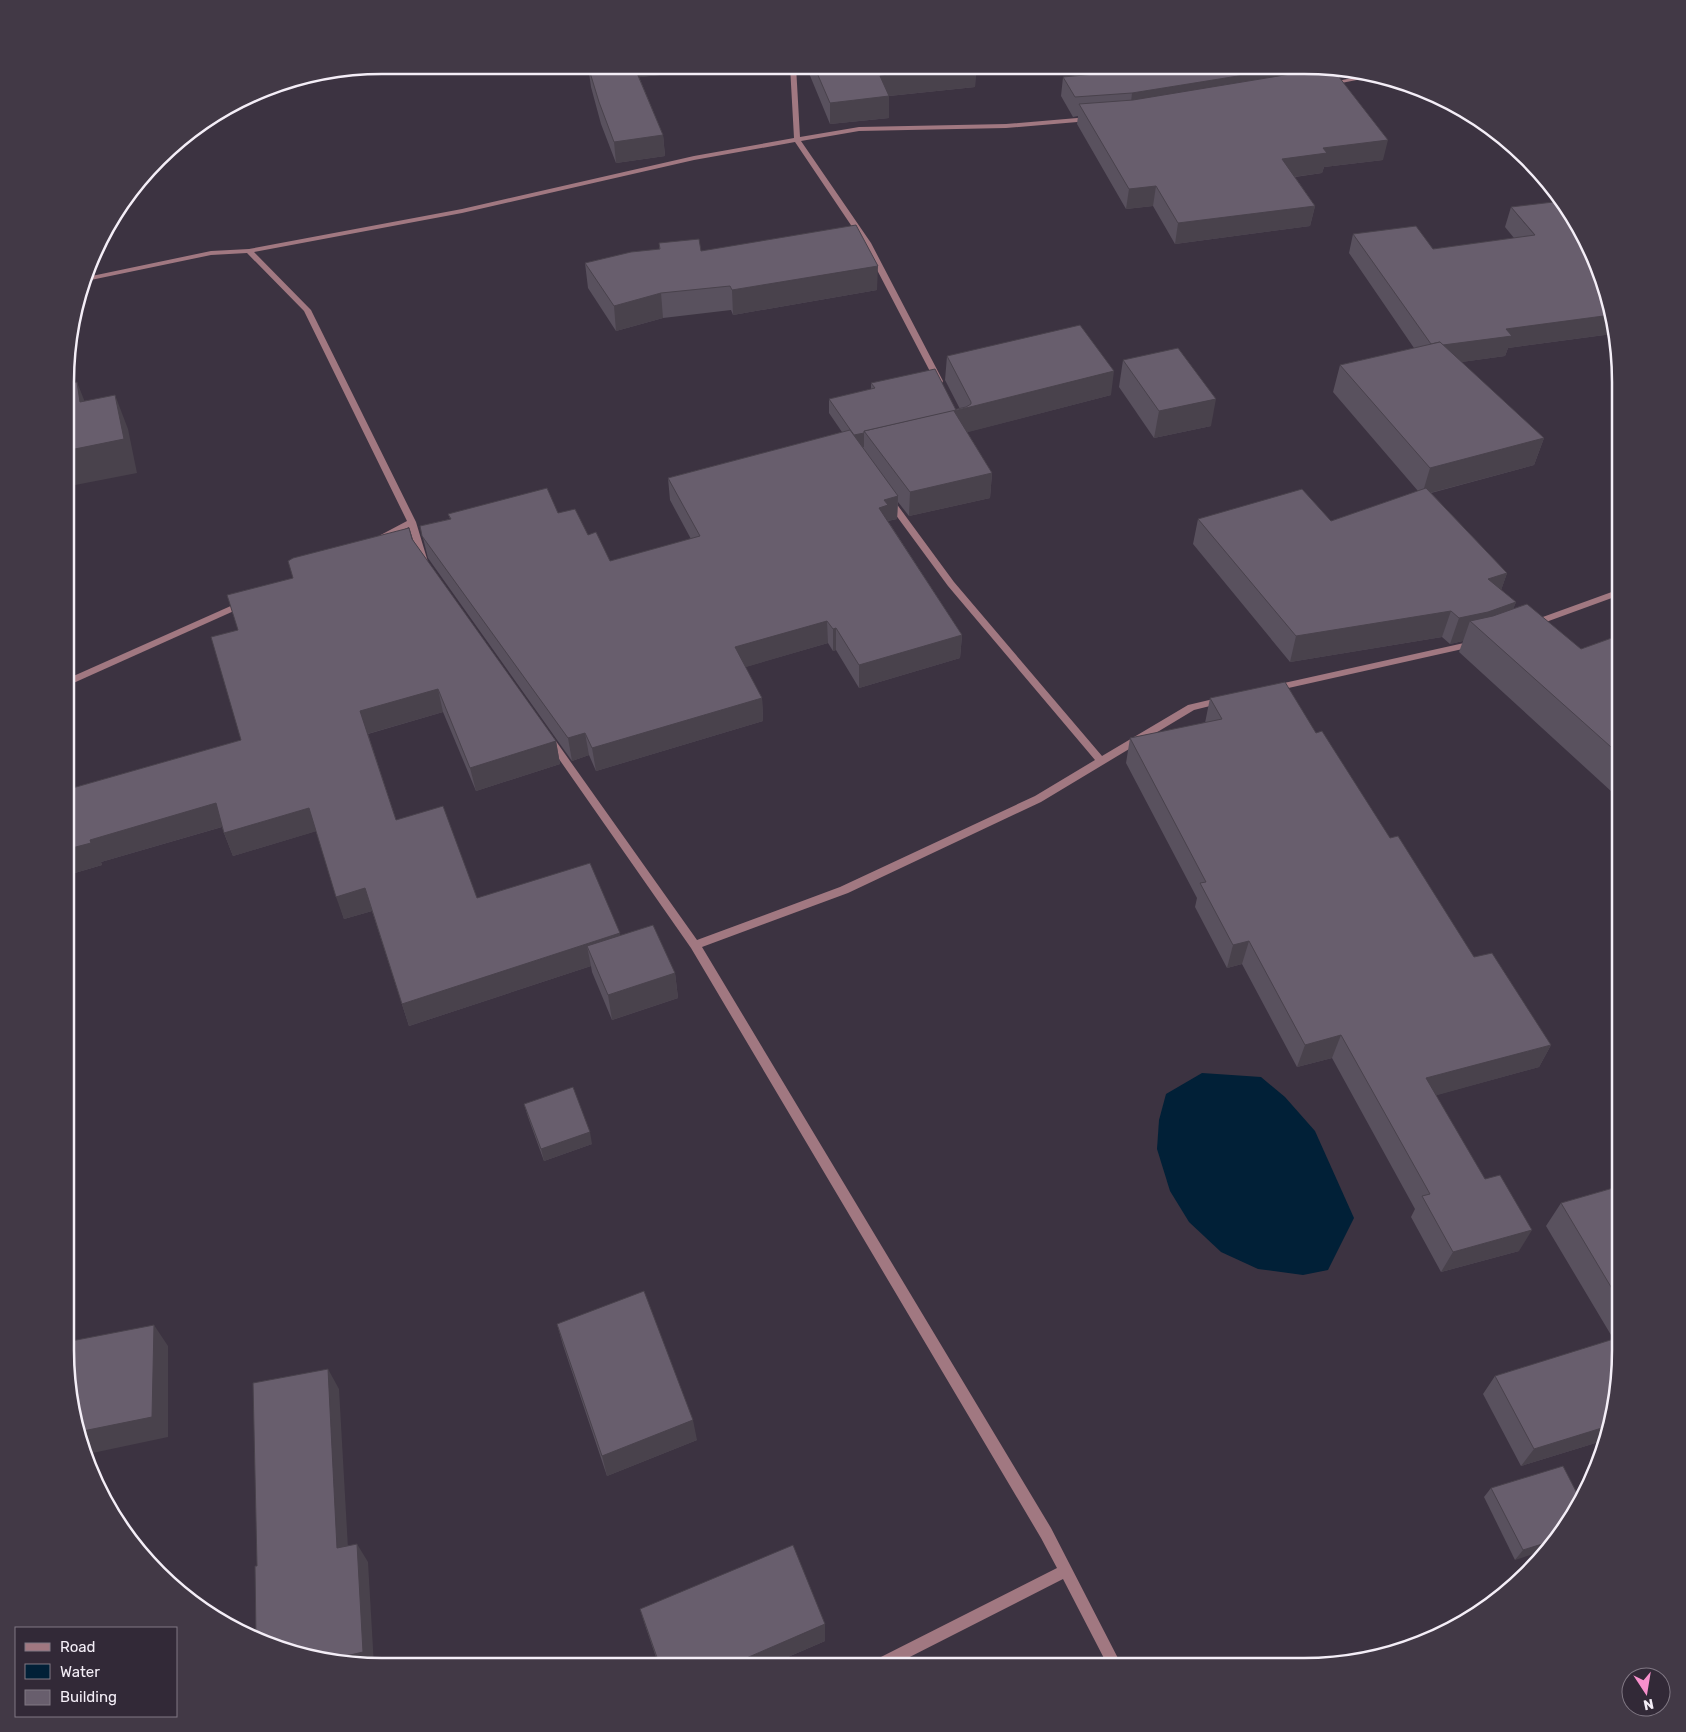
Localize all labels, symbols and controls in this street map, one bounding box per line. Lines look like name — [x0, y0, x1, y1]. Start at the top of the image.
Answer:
legend — [15, 1627, 178, 1717]
text: Road — [60, 1638, 96, 1656]
text: Water — [60, 1663, 100, 1681]
north arrow — [1621, 1667, 1671, 1717]
text: Building — [60, 1688, 117, 1706]
text: N — [1642, 1695, 1655, 1714]

